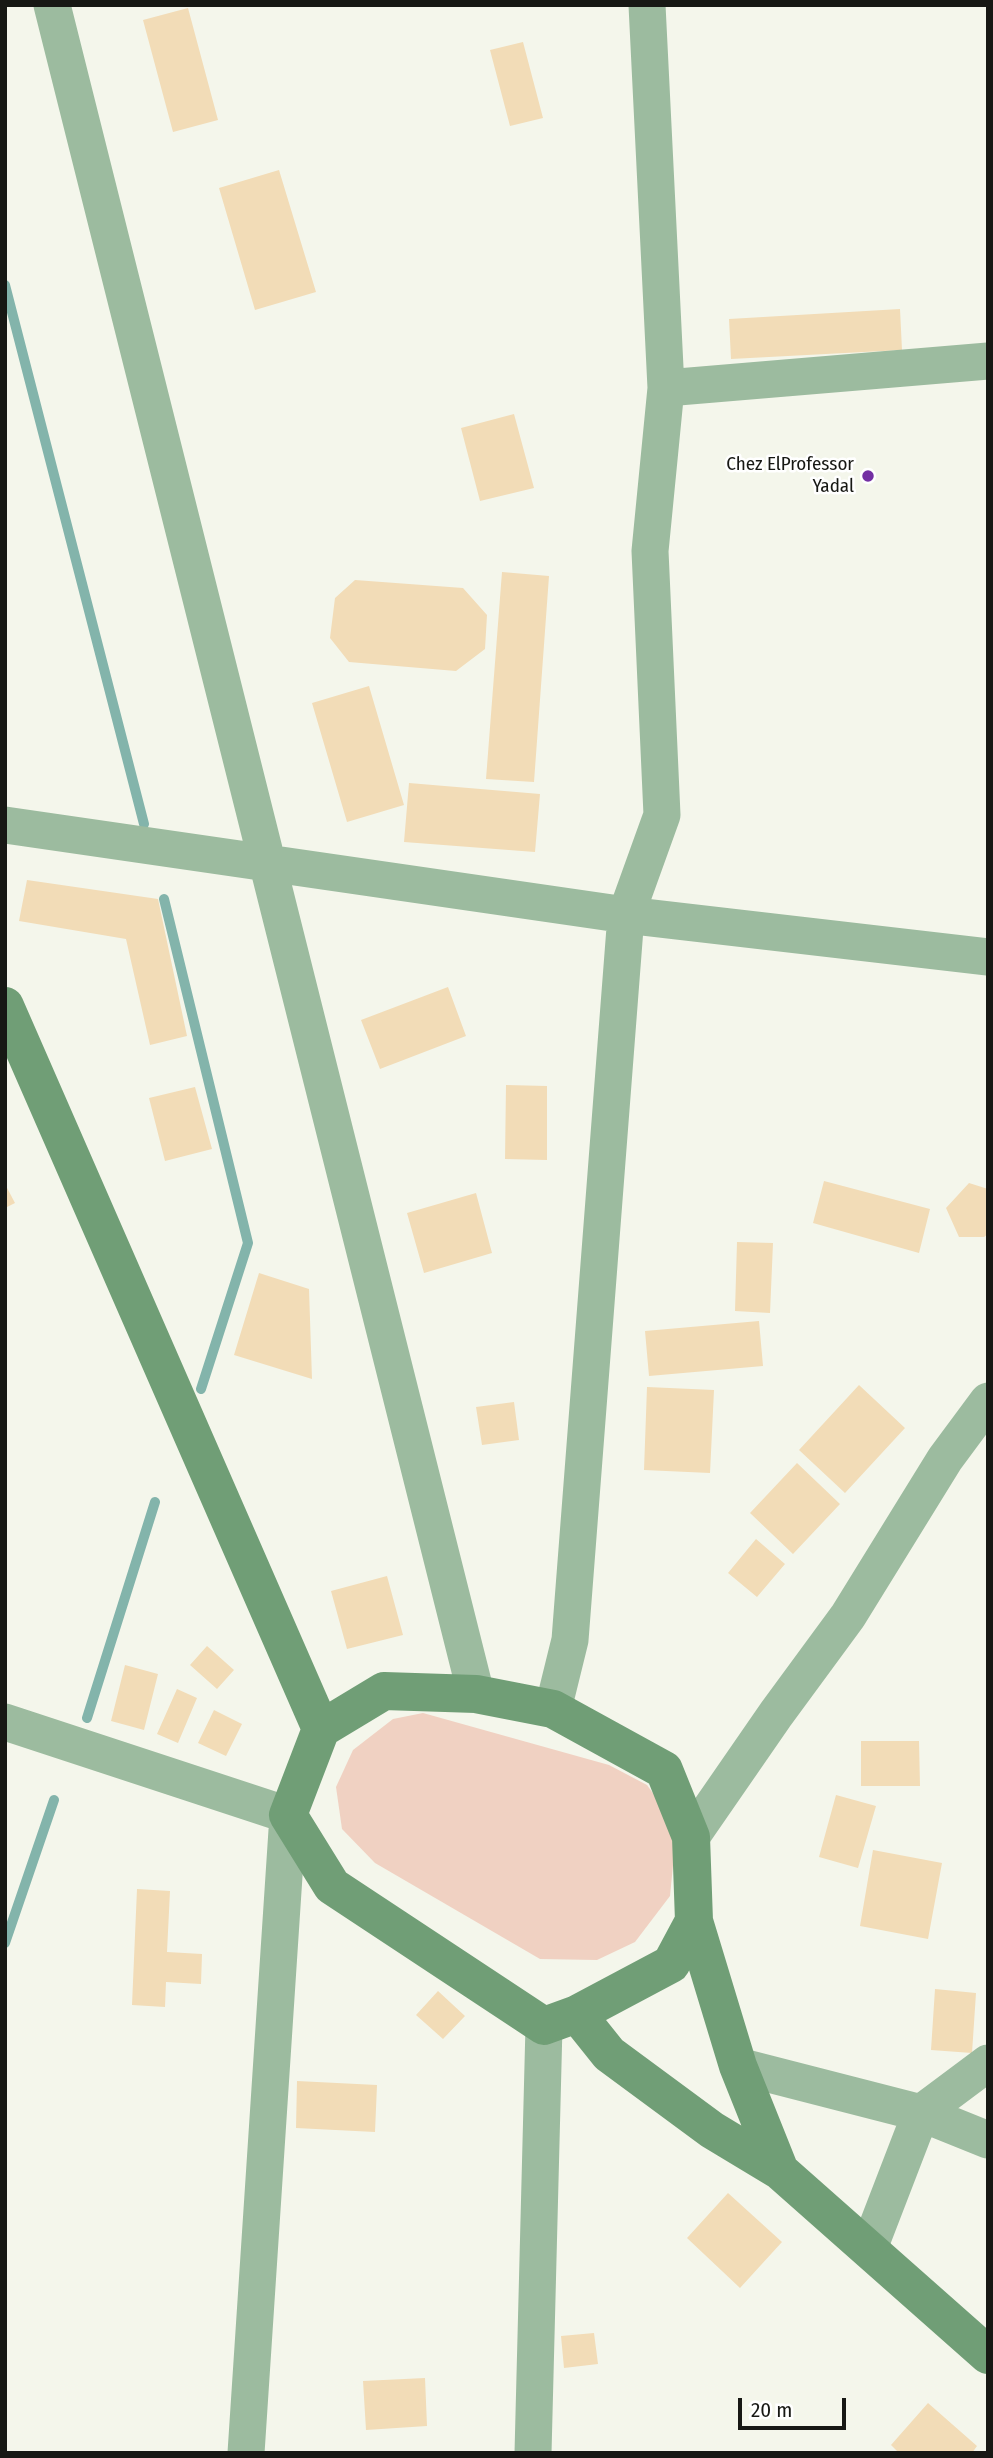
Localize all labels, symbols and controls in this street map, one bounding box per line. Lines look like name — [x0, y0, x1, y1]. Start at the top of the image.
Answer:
place label: Chez ElProfessor Yadal — [726, 454, 854, 498]
marker: Chez ElProfessor Yadal — [860, 468, 876, 484]
scale bar — [741, 2384, 850, 2428]
text: 20 m — [751, 2397, 792, 2423]

